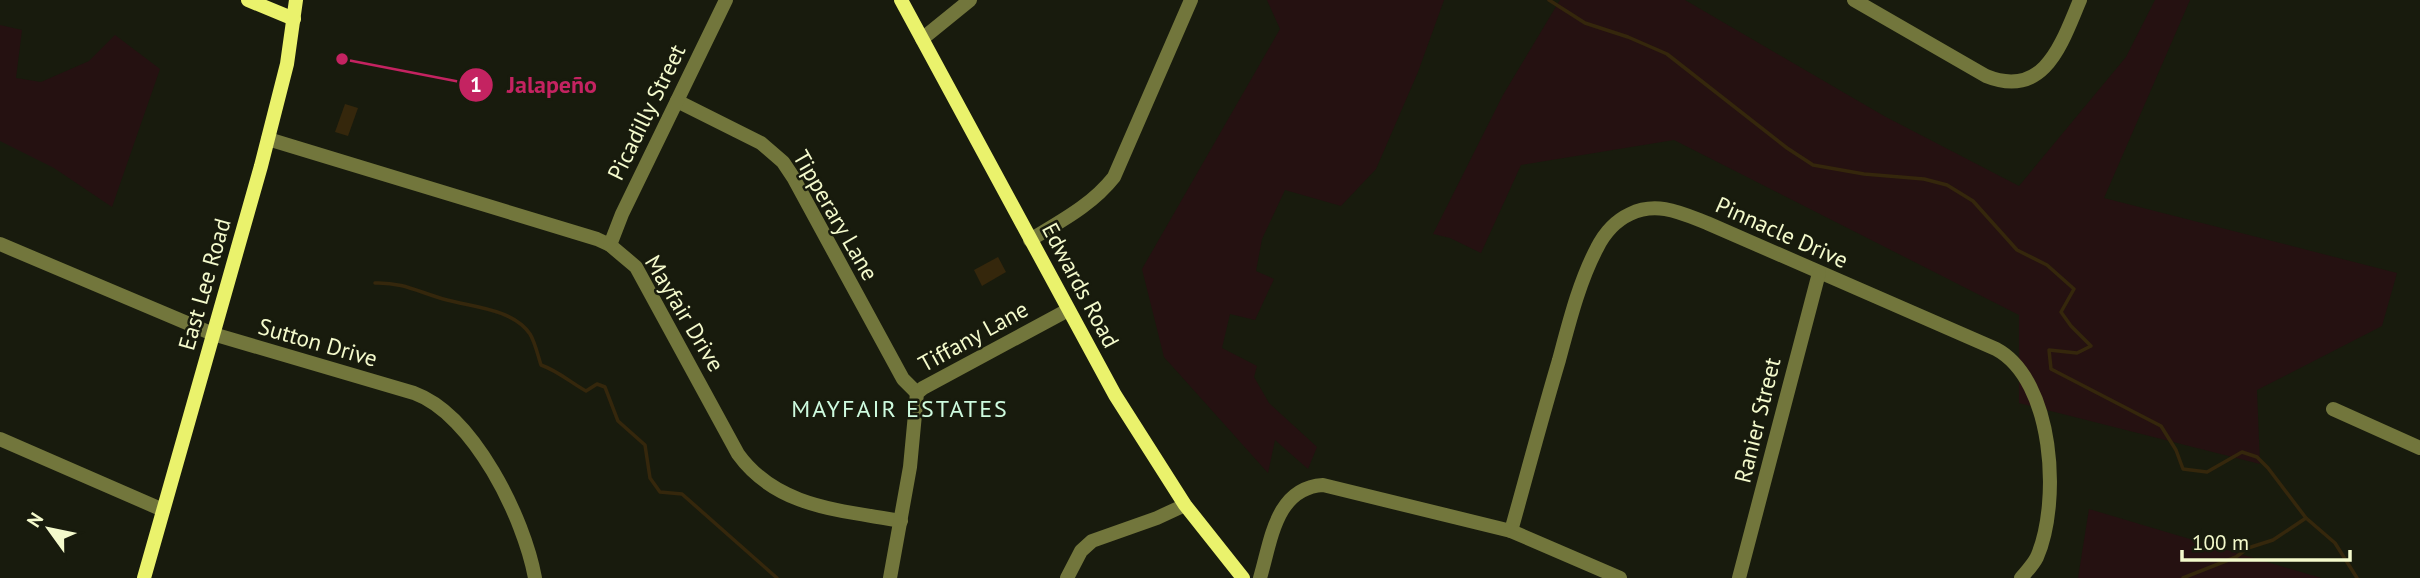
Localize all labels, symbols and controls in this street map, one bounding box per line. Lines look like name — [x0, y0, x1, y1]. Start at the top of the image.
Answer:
street label: Picadilly Street — [601, 39, 691, 185]
callout: Jalapeño — [458, 62, 611, 107]
text: Jalapeño — [506, 69, 597, 100]
text: 1 — [470, 71, 482, 98]
street label: Tipperary Lane — [787, 145, 885, 285]
street label: Pinnacle Drive — [1711, 190, 1853, 274]
street label: East Lee Road — [171, 215, 237, 353]
street label: Edwards Road — [1036, 217, 1126, 353]
street label: Mayfair Drive — [639, 250, 731, 376]
street label: Tiffany Lane — [913, 294, 1033, 378]
street label: Sutton Drive — [255, 311, 381, 373]
street label: Ranier Street — [1727, 354, 1787, 486]
district label: MAYFAIR ESTATES — [791, 393, 1009, 424]
north arrow — [14, 494, 84, 564]
text: N — [21, 508, 48, 532]
scale bar — [2182, 518, 2350, 562]
text: 100 m — [2192, 529, 2249, 556]

